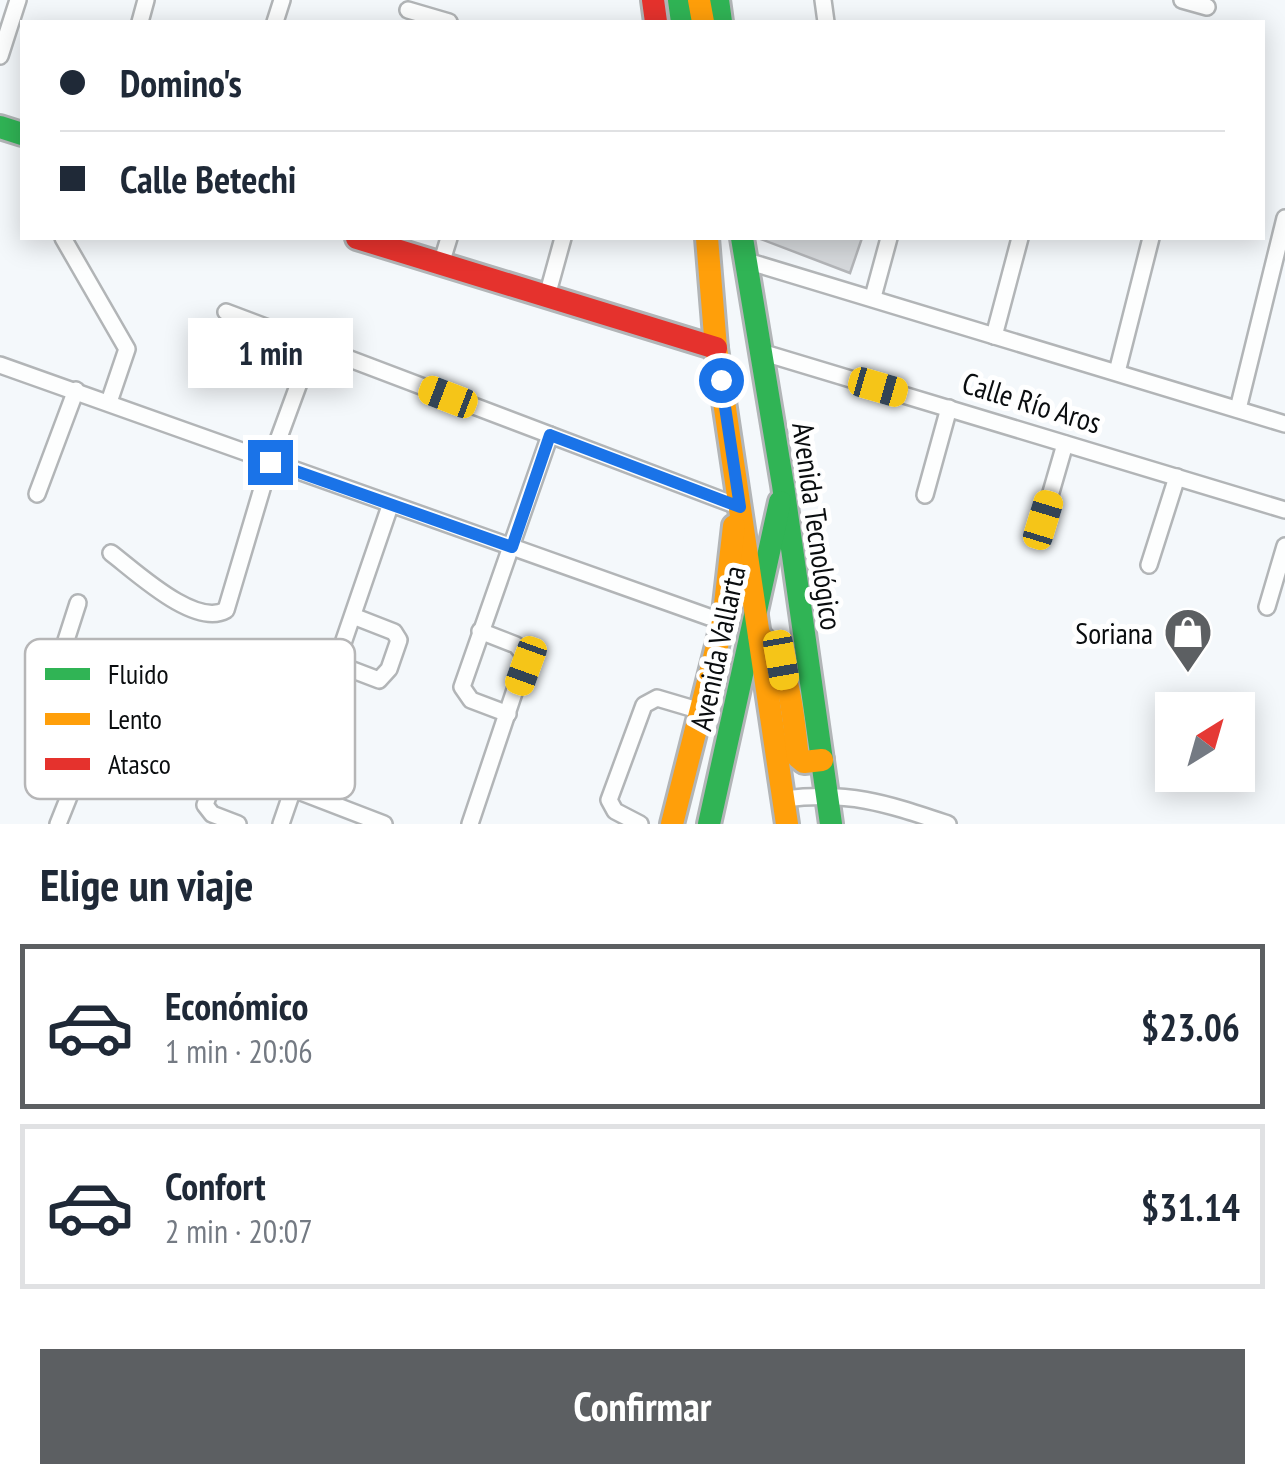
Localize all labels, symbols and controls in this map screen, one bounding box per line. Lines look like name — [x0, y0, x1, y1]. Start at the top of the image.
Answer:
text: Domino's — [120, 58, 242, 107]
text: Calle Betechi — [120, 154, 296, 203]
callout: 1 min — [188, 317, 352, 387]
text: 1 min — [238, 332, 303, 374]
route start — [699, 358, 744, 403]
street label: Calle Río Aros — [958, 362, 1106, 442]
car — [845, 364, 911, 410]
car — [415, 372, 481, 422]
street label: Avenida Tecnológico — [784, 420, 852, 632]
route end — [248, 440, 293, 485]
car — [1020, 487, 1066, 553]
street label: Avenida Vallarta — [681, 562, 753, 734]
shop icon: Soriana — [1162, 606, 1214, 674]
place label: Soriana — [1075, 613, 1153, 652]
car — [761, 628, 801, 692]
car — [502, 633, 550, 699]
legend — [25, 639, 355, 799]
text: Fluido — [108, 655, 169, 692]
north arrow — [1155, 692, 1255, 792]
map controls — [1155, 692, 1255, 792]
text: Lento — [108, 700, 162, 737]
text: Atasco — [108, 745, 171, 782]
text: Elige un viaje — [40, 855, 254, 913]
text: Económico — [165, 981, 309, 1030]
icon: car — [45, 982, 135, 1072]
text: $23.06 — [1141, 1002, 1240, 1051]
text: 1 min · 20:06 — [165, 1030, 313, 1072]
text: Confort — [165, 1161, 265, 1210]
icon: car — [45, 1162, 135, 1252]
text: $31.14 — [1141, 1182, 1240, 1231]
text: 2 min · 20:07 — [165, 1210, 313, 1252]
button: Confirmar — [40, 1349, 1245, 1464]

